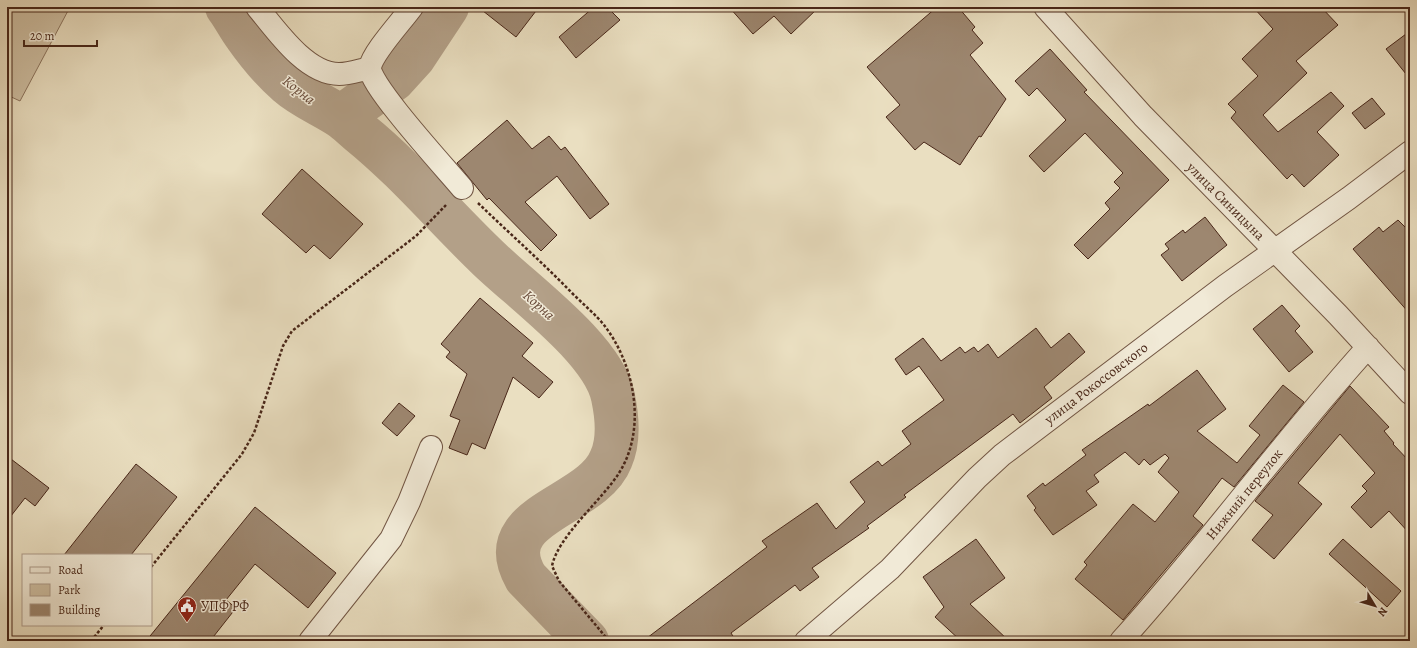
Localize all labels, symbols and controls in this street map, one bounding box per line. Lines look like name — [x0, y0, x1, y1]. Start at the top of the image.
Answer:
scale bar — [24, 22, 97, 48]
text: 20 m — [30, 28, 54, 44]
water label: Корна — [278, 71, 320, 109]
street label: улица Синицына — [1182, 157, 1269, 245]
water label: Корна — [519, 285, 559, 325]
street label: улица Рокоссовского — [1040, 338, 1152, 429]
street label: Нижний переулок — [1202, 445, 1287, 544]
legend — [22, 554, 152, 626]
text: Road — [58, 562, 84, 578]
text: Park — [58, 582, 81, 598]
north arrow — [1355, 586, 1395, 626]
public building icon: УПФ РФ — [176, 595, 198, 623]
place label: УПФ РФ — [201, 597, 249, 616]
text: Building — [58, 602, 100, 618]
text: N — [1374, 604, 1391, 620]

